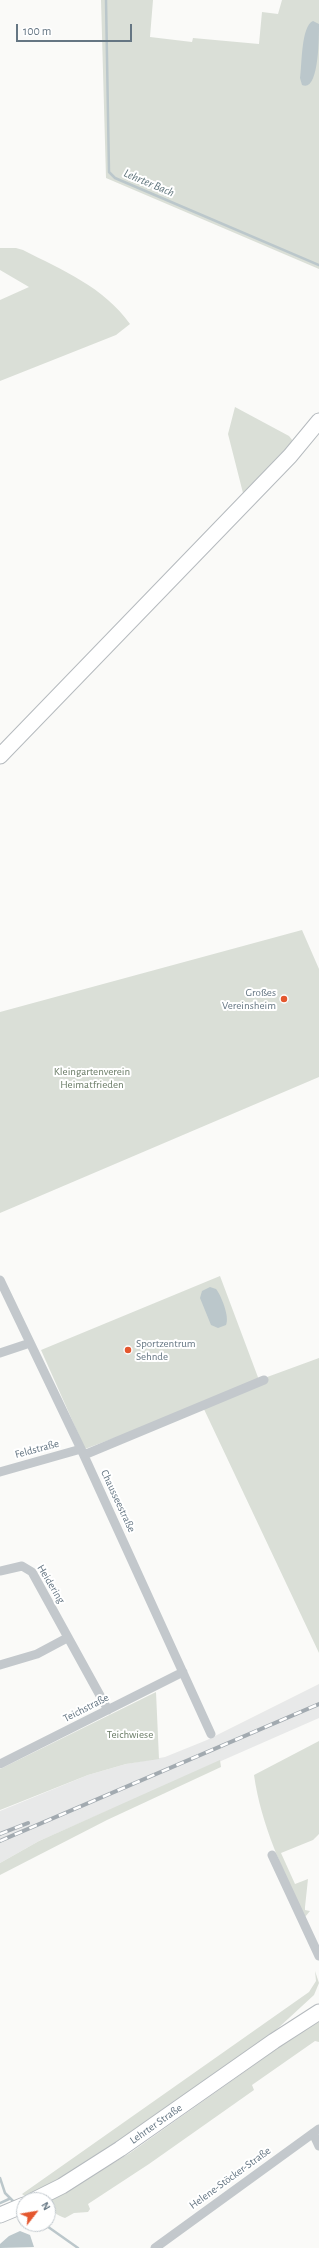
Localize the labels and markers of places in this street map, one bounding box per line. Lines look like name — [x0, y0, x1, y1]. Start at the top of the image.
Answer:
place label: Großes Vereinsheim — [222, 986, 276, 1012]
marker: Großes Vereinsheim — [279, 994, 289, 1004]
place label: Sportzentrum Sehnde — [136, 1337, 196, 1363]
marker: Sportzentrum Sehnde — [123, 1345, 133, 1355]

